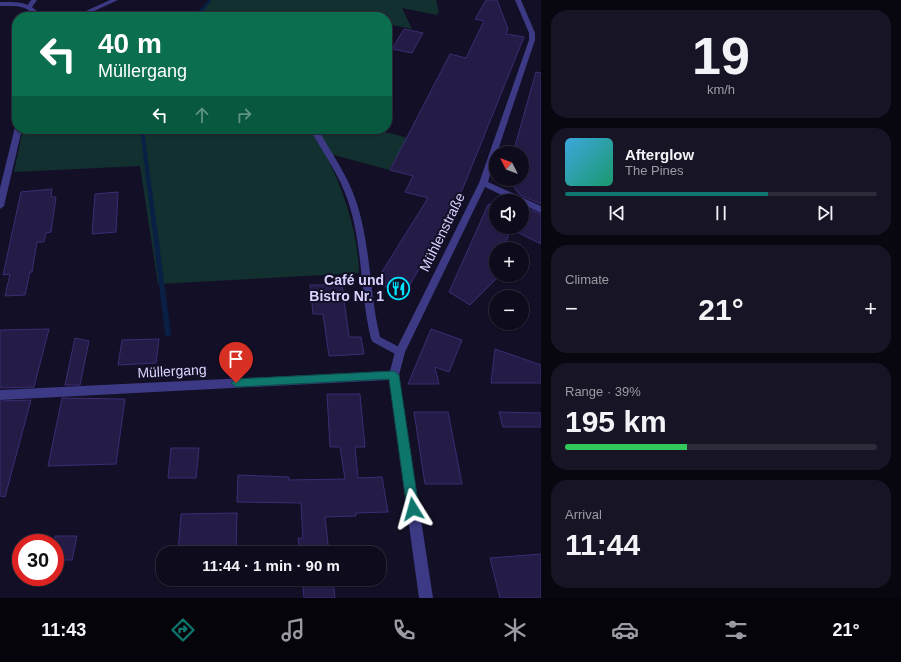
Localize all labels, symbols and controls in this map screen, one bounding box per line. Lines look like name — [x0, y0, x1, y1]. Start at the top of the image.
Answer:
text: 19 — [692, 27, 750, 85]
icon: left — [32, 28, 84, 80]
text: 40 m — [98, 28, 162, 59]
text: Müllergang — [98, 61, 187, 81]
text: km/h — [707, 82, 735, 97]
icon: left — [149, 104, 171, 126]
icon: ahead — [191, 104, 213, 126]
icon: right — [233, 104, 255, 126]
north arrow — [489, 146, 529, 186]
map controls — [489, 146, 529, 330]
text: Afterglow — [625, 146, 694, 163]
text: The Pines — [625, 163, 684, 178]
street label: Mühlenstraße — [416, 190, 468, 274]
button: sound — [489, 194, 529, 234]
icon: previous — [606, 202, 628, 224]
icon: pause — [710, 202, 732, 224]
icon: next — [814, 202, 836, 224]
button: + — [489, 242, 529, 282]
place label: Café und Bistro Nr. 1 — [309, 272, 384, 304]
text: Climate — [565, 272, 609, 287]
restaurant icon: Café und Bistro Nr. 1 — [386, 275, 412, 301]
button: − — [489, 290, 529, 330]
text: 21° — [698, 293, 744, 326]
text: − — [565, 296, 578, 321]
text: + — [864, 296, 877, 321]
pin — [219, 342, 253, 383]
icon: arrive — [225, 348, 247, 370]
street label: Müllergang — [137, 361, 207, 381]
text: Range · 39% — [565, 384, 641, 399]
text: 195 km — [565, 405, 667, 438]
position arrow — [392, 488, 434, 530]
text: Arrival — [565, 507, 602, 522]
text: 11:44 — [565, 528, 640, 561]
speed limit sign: 30 — [12, 534, 64, 586]
text: 11:44 · 1 min · 90 m — [202, 557, 340, 574]
icon: directions — [169, 616, 197, 644]
icon: music — [279, 616, 307, 644]
icon: phone — [390, 616, 418, 644]
icon: climate — [501, 616, 529, 644]
icon: car — [611, 616, 639, 644]
icon: filters — [722, 616, 750, 644]
text: 11:43 — [41, 620, 86, 640]
text: 21° — [832, 620, 860, 640]

